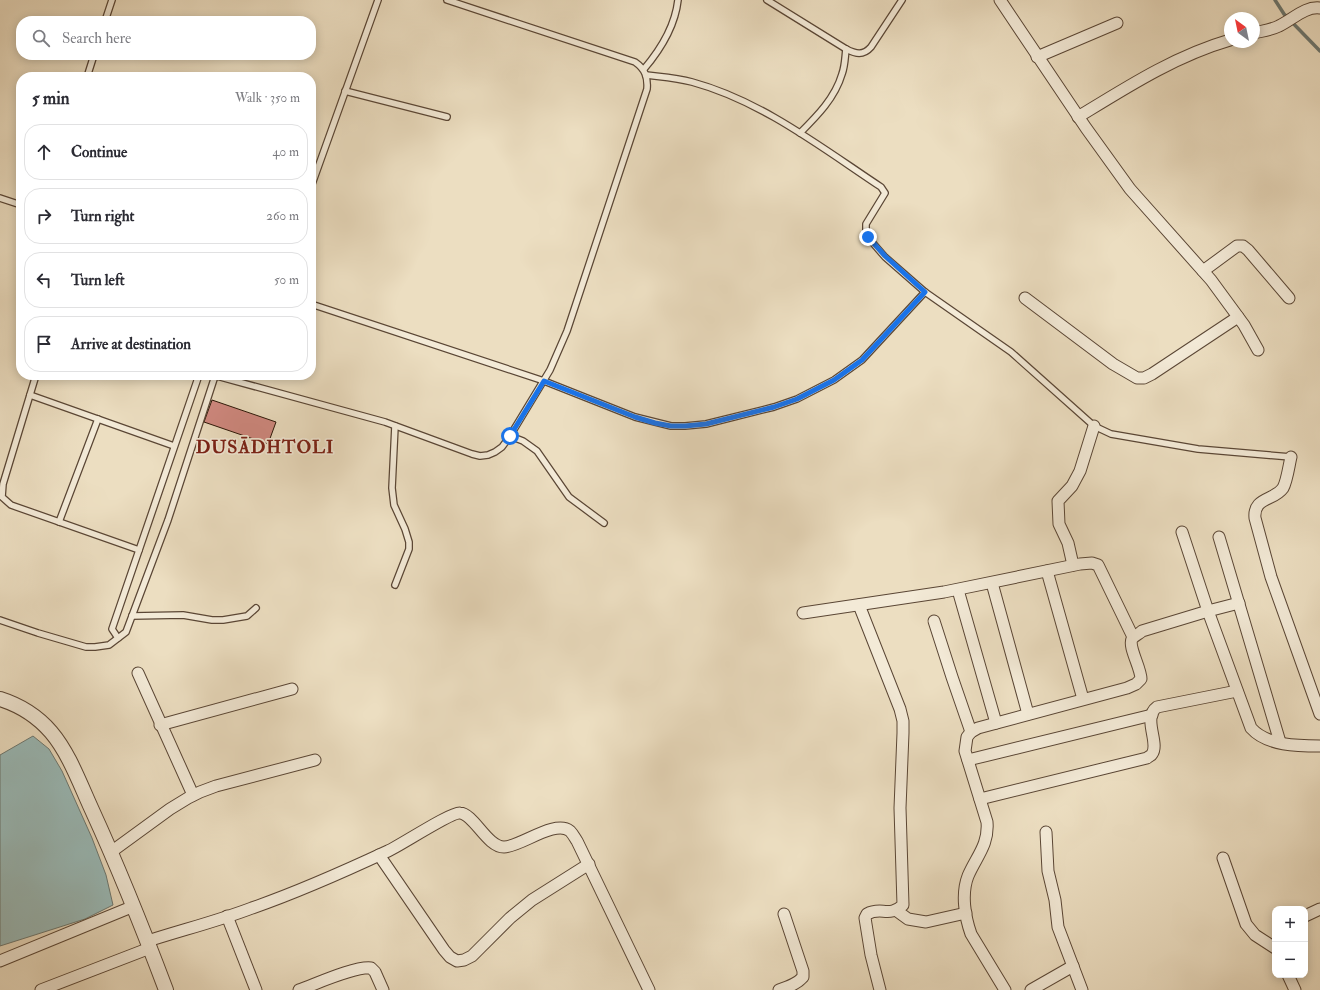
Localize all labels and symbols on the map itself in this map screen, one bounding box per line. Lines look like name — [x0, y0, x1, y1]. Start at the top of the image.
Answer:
north arrow — [1224, 12, 1260, 48]
route end — [859, 228, 877, 246]
route start — [501, 427, 519, 445]
district label: DUSĀDHTOLI — [196, 436, 334, 459]

